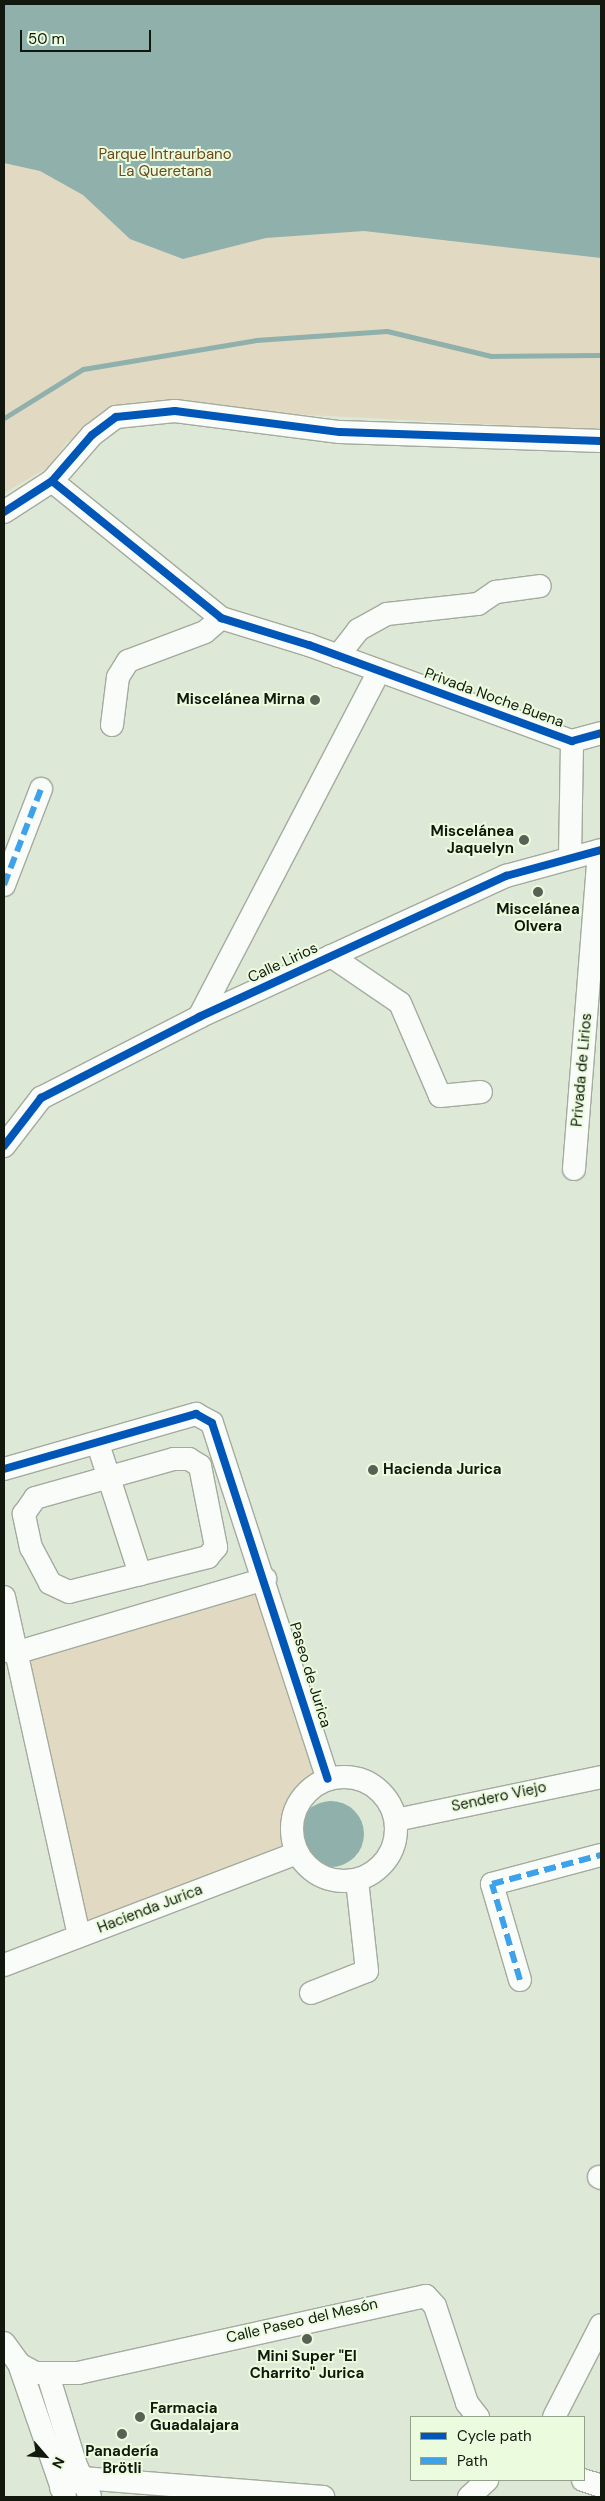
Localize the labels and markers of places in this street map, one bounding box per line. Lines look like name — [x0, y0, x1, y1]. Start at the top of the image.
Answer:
place label: Miscelánea Mirna — [177, 691, 305, 709]
marker: Miscelánea Mirna — [309, 694, 321, 706]
place label: Miscelánea Jaquelyn — [431, 822, 514, 857]
marker: Miscelánea Jaquelyn — [518, 834, 530, 846]
marker: Miscelánea Olvera — [532, 886, 544, 898]
place label: Miscelánea Olvera — [496, 900, 580, 935]
place label: Hacienda Jurica — [383, 1461, 502, 1479]
marker: Hacienda Jurica — [367, 1464, 379, 1476]
marker: Mini Super "El Charrito" Jurica — [301, 2333, 313, 2345]
place label: Mini Super "El Charrito" Jurica — [250, 2347, 364, 2382]
place label: Farmacia Guadalajara — [150, 2399, 239, 2434]
marker: Farmacia Guadalajara — [134, 2411, 146, 2423]
marker: Panadería Brötli — [116, 2428, 128, 2440]
place label: Panadería Brötli — [85, 2442, 159, 2477]

